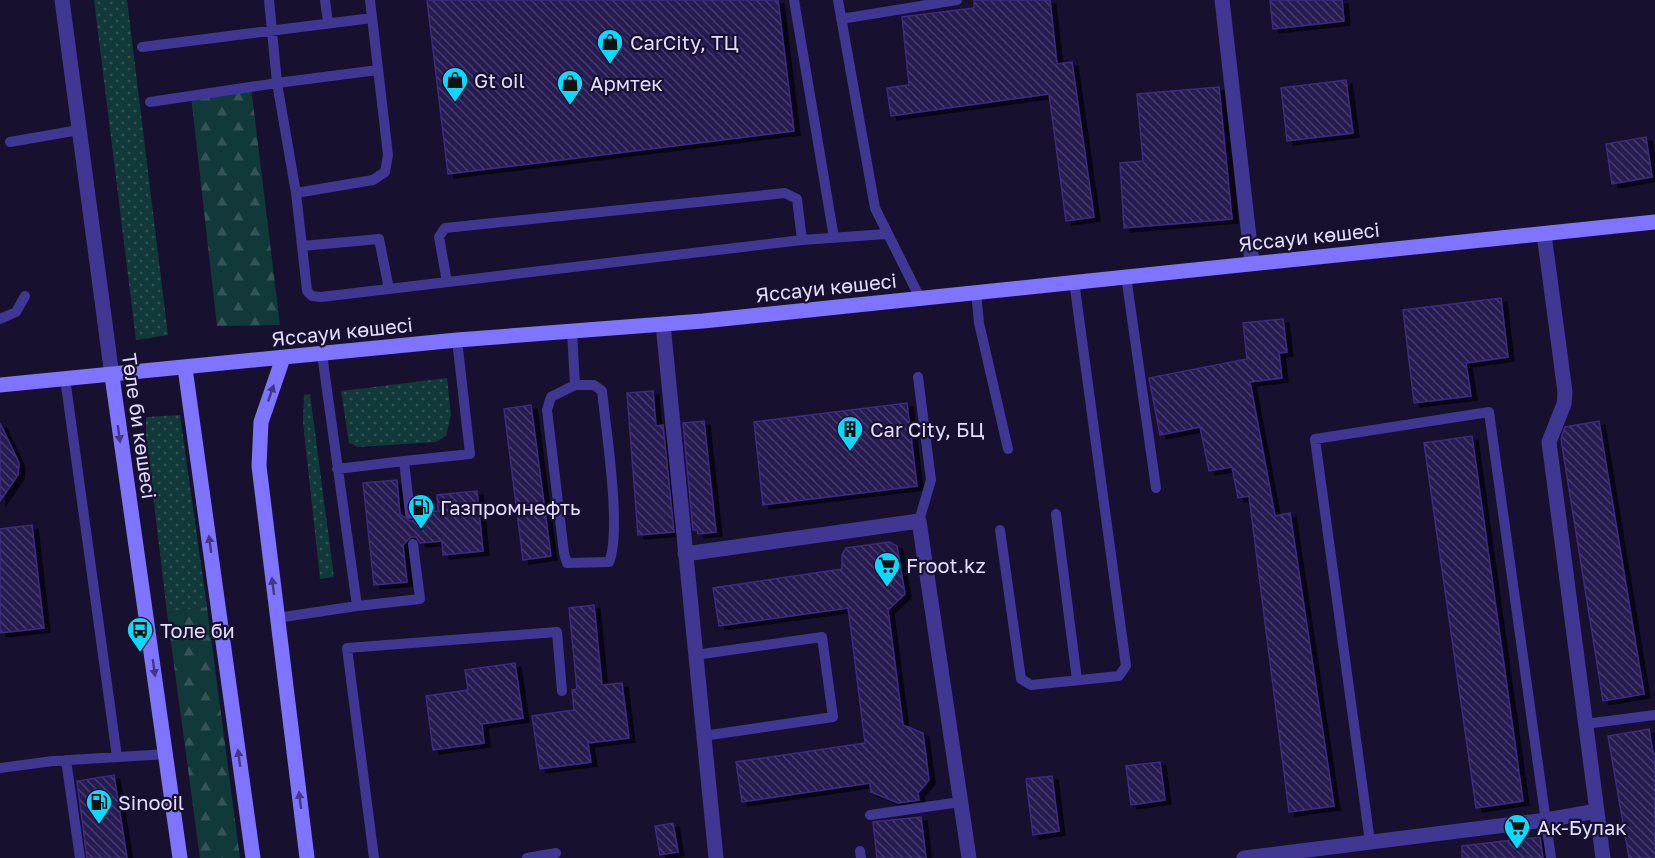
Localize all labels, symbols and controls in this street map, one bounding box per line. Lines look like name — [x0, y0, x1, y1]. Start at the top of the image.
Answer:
shop icon: CarCity, ТЦ — [595, 27, 625, 65]
place label: CarCity, ТЦ — [630, 30, 739, 54]
shop icon: Gt oil — [440, 65, 470, 103]
place label: Gt oil — [474, 68, 525, 92]
shop icon: Армтек — [555, 68, 585, 106]
place label: Армтек — [590, 71, 663, 95]
street label: Яссауи көшесі — [1237, 217, 1381, 255]
street label: Яссауи көшесі — [754, 268, 898, 306]
street label: Яссауи көшесі — [270, 312, 414, 350]
street label: Төле би көшесі — [118, 352, 162, 500]
one-way arrow — [267, 384, 277, 402]
building icon: Car City, БЦ — [835, 414, 865, 452]
place label: Car City, БЦ — [870, 417, 985, 441]
one-way arrow — [115, 424, 124, 443]
fuel station icon: Газпромнефть — [406, 492, 436, 530]
place label: Газпромнефть — [440, 495, 580, 519]
one-way arrow — [205, 535, 214, 554]
supermarket icon: Froot.kz — [872, 550, 902, 588]
place label: Froot.kz — [906, 553, 986, 577]
one-way arrow — [268, 576, 278, 595]
bus stop icon: Толе би — [125, 615, 155, 653]
place label: Толе би — [160, 618, 235, 642]
one-way arrow — [149, 659, 158, 678]
one-way arrow — [235, 749, 244, 768]
fuel station icon: Sinooil — [84, 787, 114, 825]
place label: Sinooil — [118, 790, 184, 814]
one-way arrow — [295, 790, 304, 809]
supermarket icon: Ак-Булак — [1502, 812, 1532, 850]
place label: Ак-Булак — [1537, 815, 1627, 839]

